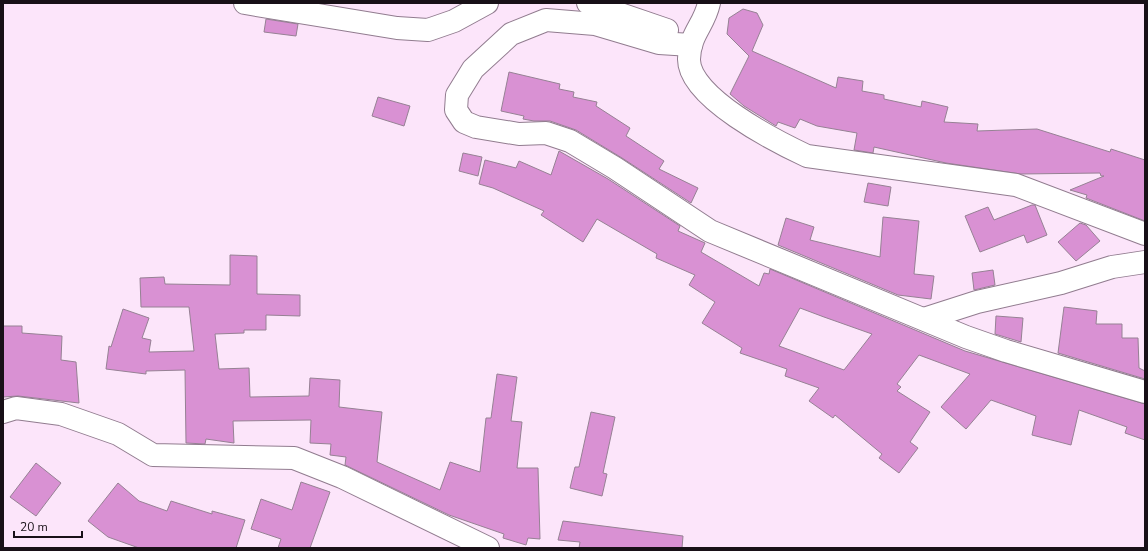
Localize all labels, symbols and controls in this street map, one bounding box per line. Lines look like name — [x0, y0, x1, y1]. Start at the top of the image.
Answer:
scale bar — [14, 513, 82, 539]
text: 20 m — [20, 519, 48, 535]

